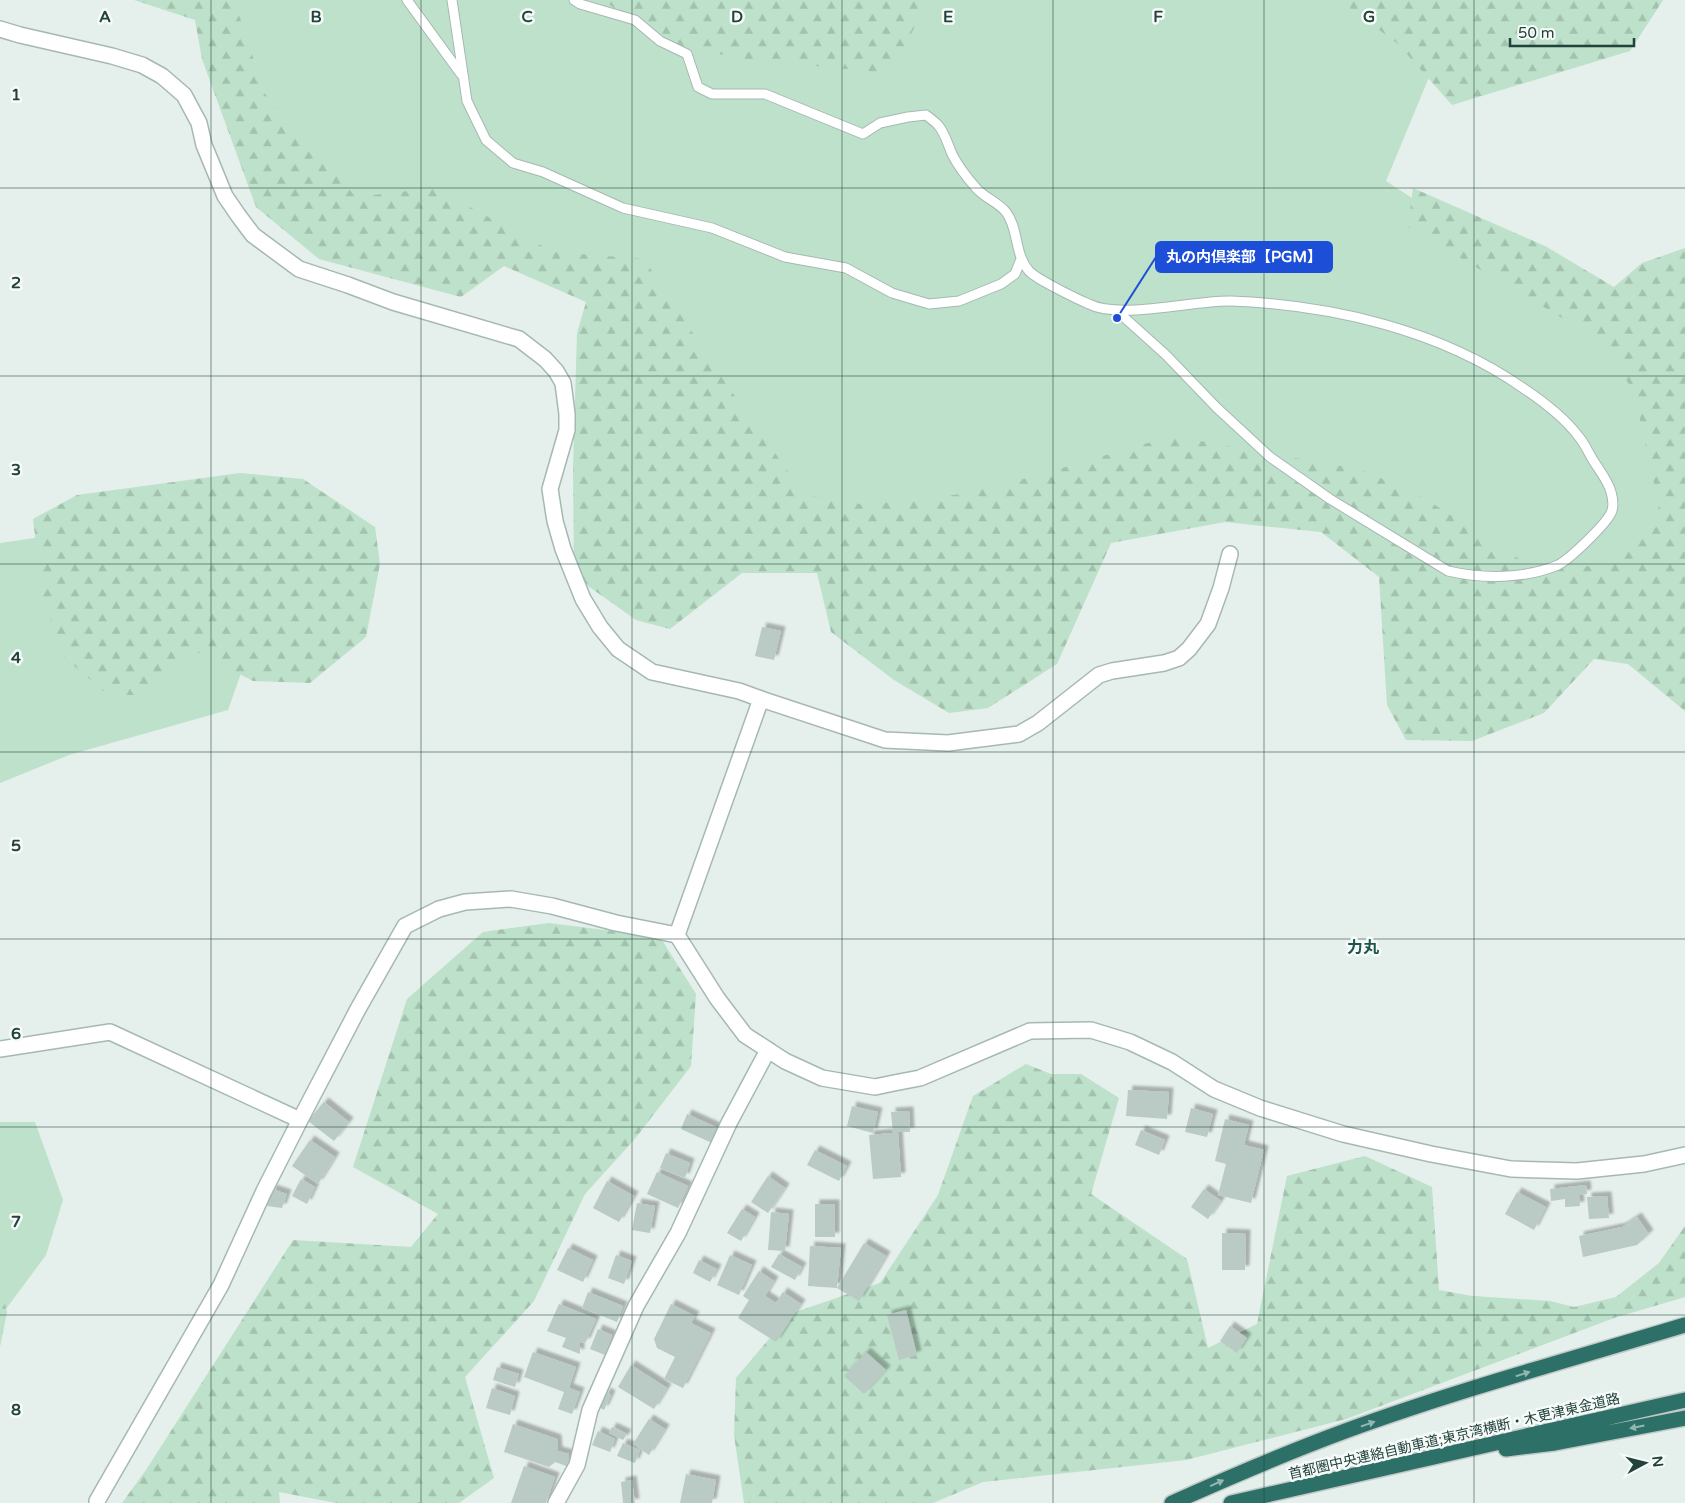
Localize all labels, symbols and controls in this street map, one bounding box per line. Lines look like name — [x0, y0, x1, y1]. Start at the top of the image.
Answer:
text: A — [99, 7, 111, 27]
text: B — [310, 7, 322, 27]
text: C — [521, 7, 533, 27]
text: D — [731, 7, 743, 27]
text: E — [943, 7, 953, 27]
text: F — [1153, 7, 1163, 27]
text: G — [1363, 7, 1375, 27]
scale bar — [1510, 15, 1634, 47]
text: 50 m — [1518, 24, 1555, 42]
text: 1 — [11, 85, 21, 105]
callout: 丸の内倶楽部【PGM】 — [1156, 242, 1332, 272]
text: 丸の内倶楽部【PGM】 — [1166, 248, 1322, 266]
text: 2 — [11, 273, 21, 293]
text: 3 — [11, 460, 21, 480]
text: 4 — [11, 648, 21, 668]
text: 5 — [11, 836, 21, 856]
district label: 力丸 — [1347, 938, 1379, 958]
text: 6 — [11, 1024, 21, 1044]
text: 7 — [11, 1212, 21, 1232]
one-way arrow — [1515, 1369, 1530, 1377]
street label: 首都圏中央連絡自動車道;東京湾横断・木更津東金道路 — [1287, 1390, 1621, 1483]
text: 8 — [11, 1400, 21, 1420]
one-way arrow — [1361, 1419, 1376, 1427]
one-way arrow — [1629, 1424, 1645, 1432]
north arrow — [1620, 1438, 1670, 1488]
text: N — [1648, 1455, 1667, 1468]
one-way arrow — [1210, 1479, 1224, 1487]

